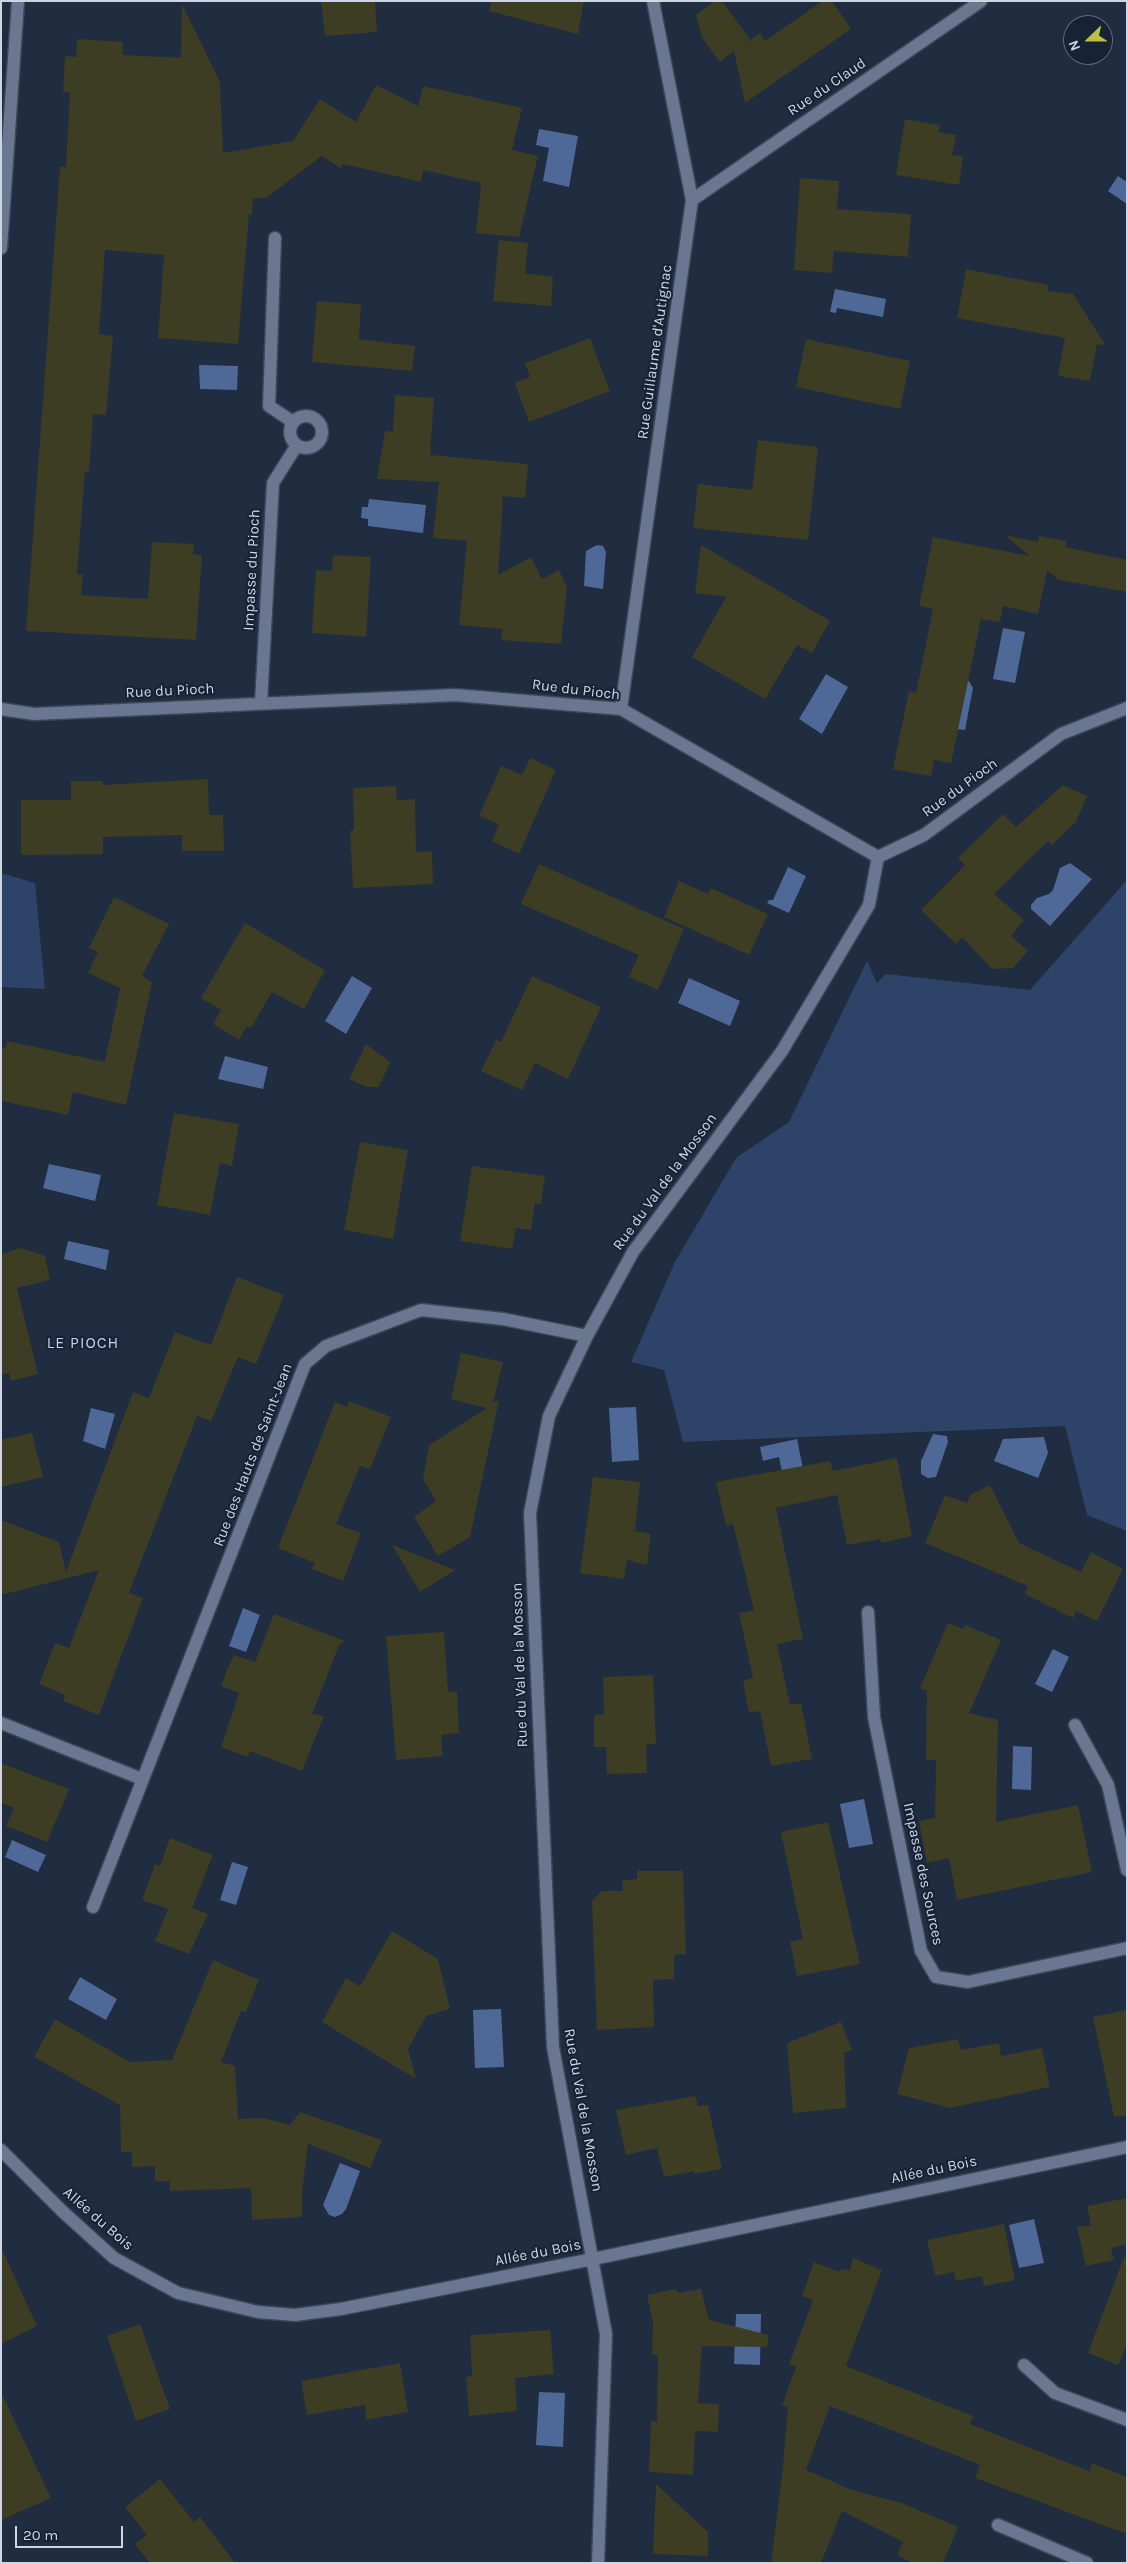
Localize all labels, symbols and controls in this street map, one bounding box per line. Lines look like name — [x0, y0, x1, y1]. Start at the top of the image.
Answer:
north arrow — [1063, 15, 1113, 65]
text: N — [1065, 38, 1084, 53]
street label: Rue du Claud — [784, 54, 870, 120]
street label: Rue Guillaume d'Autignac — [634, 264, 676, 440]
street label: Impasse du Pioch — [240, 509, 264, 631]
street label: Rue du Pioch — [531, 676, 621, 704]
street label: Rue du Pioch — [125, 680, 215, 702]
street label: Rue du Pioch — [919, 755, 1001, 821]
street label: Rue du Val de la Mosson — [609, 1110, 721, 1254]
district label: LE PIOCH — [46, 1333, 120, 1353]
street label: Rue des Hauts de Saint-Jean — [210, 1361, 296, 1549]
street label: Rue du Val de la Mosson — [508, 1582, 532, 1748]
street label: Impasse des Sources — [899, 1801, 947, 1947]
street label: Rue du Val de la Mosson — [560, 2027, 606, 2193]
street label: Allée du Bois — [889, 2152, 979, 2188]
street label: Allée du Bois — [59, 2184, 137, 2254]
street label: Allée du Bois — [493, 2236, 583, 2270]
scale bar — [18, 2516, 125, 2548]
text: 20 m — [23, 2526, 58, 2544]

